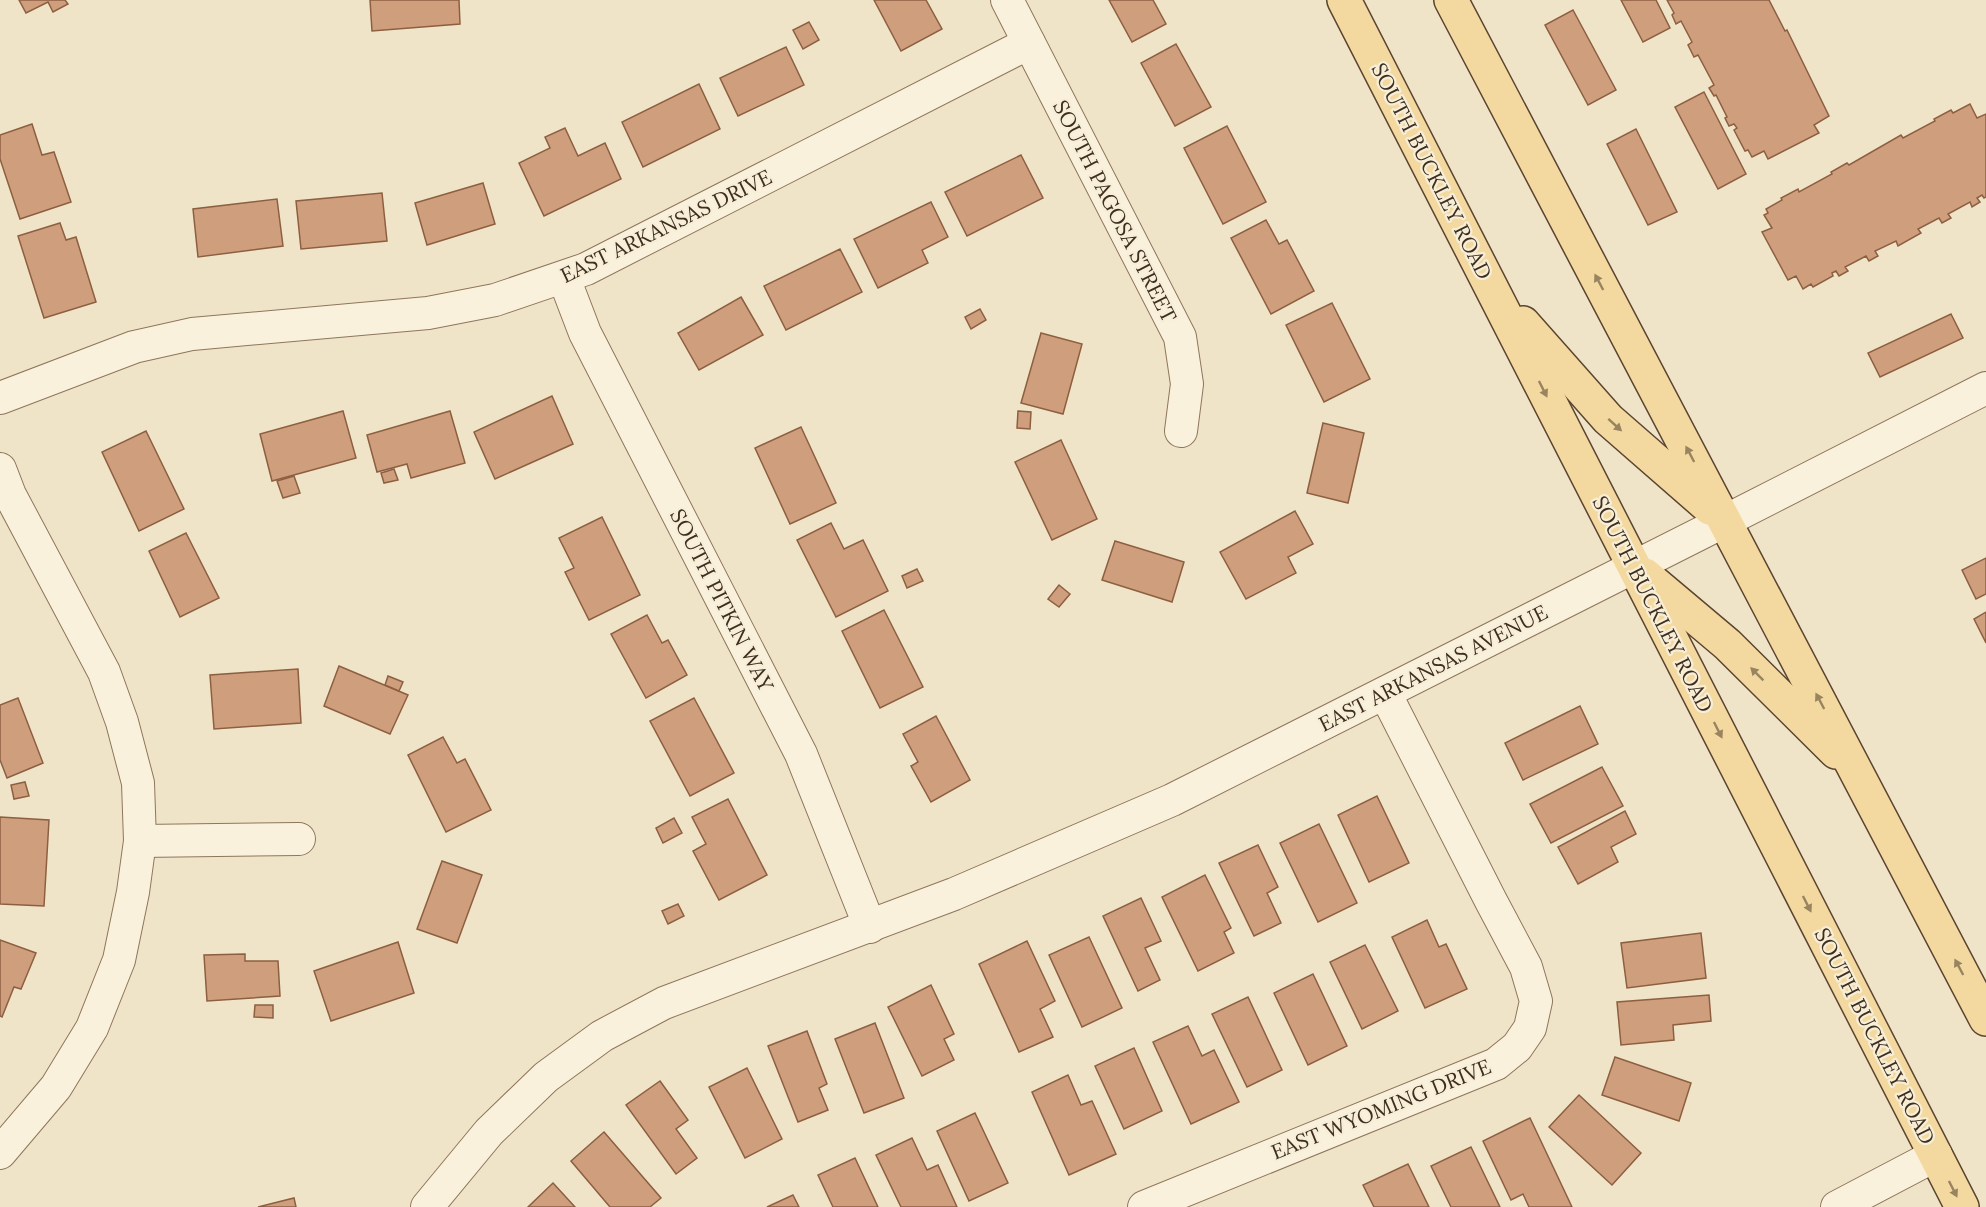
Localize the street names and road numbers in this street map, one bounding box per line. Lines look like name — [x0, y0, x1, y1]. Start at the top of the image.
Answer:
street label: SOUTH BUCKLEY ROAD — [1366, 58, 1498, 284]
street label: SOUTH PAGOSA STREET — [1047, 95, 1183, 327]
street label: EAST ARKANSAS DRIVE — [556, 163, 776, 289]
street label: SOUTH BUCKLEY ROAD — [1587, 491, 1719, 717]
street label: SOUTH PITKIN WAY — [664, 504, 780, 696]
street label: EAST ARKANSAS AVENUE — [1314, 598, 1552, 738]
street label: SOUTH BUCKLEY ROAD — [1809, 923, 1941, 1149]
street label: EAST WYOMING DRIVE — [1267, 1053, 1495, 1165]

